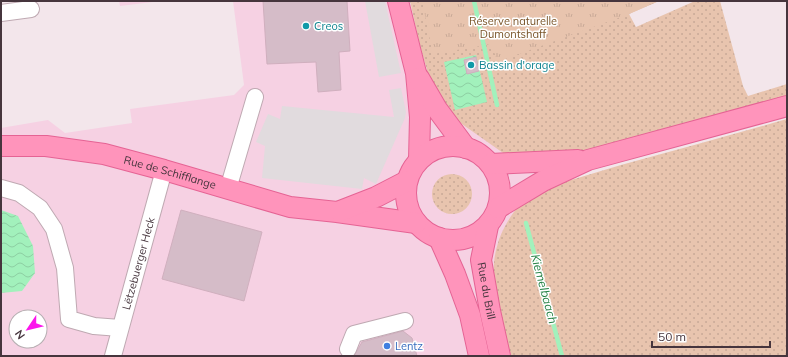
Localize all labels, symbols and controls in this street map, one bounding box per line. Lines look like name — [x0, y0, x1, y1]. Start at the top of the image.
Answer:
park label: Réserve naturelle Dumontshaff — [469, 14, 557, 41]
place label: Creos — [314, 19, 343, 33]
marker: Creos — [301, 21, 311, 31]
place label: Bassin d'orage — [479, 58, 554, 72]
marker: Bassin d'orage — [466, 60, 476, 70]
street label: Rue de Schifflange — [122, 153, 218, 192]
street label: Lëtzebuerger Heck — [119, 215, 158, 311]
water label: Kiemelbaach — [528, 252, 561, 325]
street label: Rue du Brill — [474, 261, 499, 321]
north arrow — [8, 309, 48, 349]
scale bar — [652, 323, 770, 349]
text: N — [12, 327, 28, 342]
text: 50 m — [658, 329, 686, 344]
place label: Lentz — [395, 339, 423, 353]
marker: Lentz — [382, 341, 392, 351]

